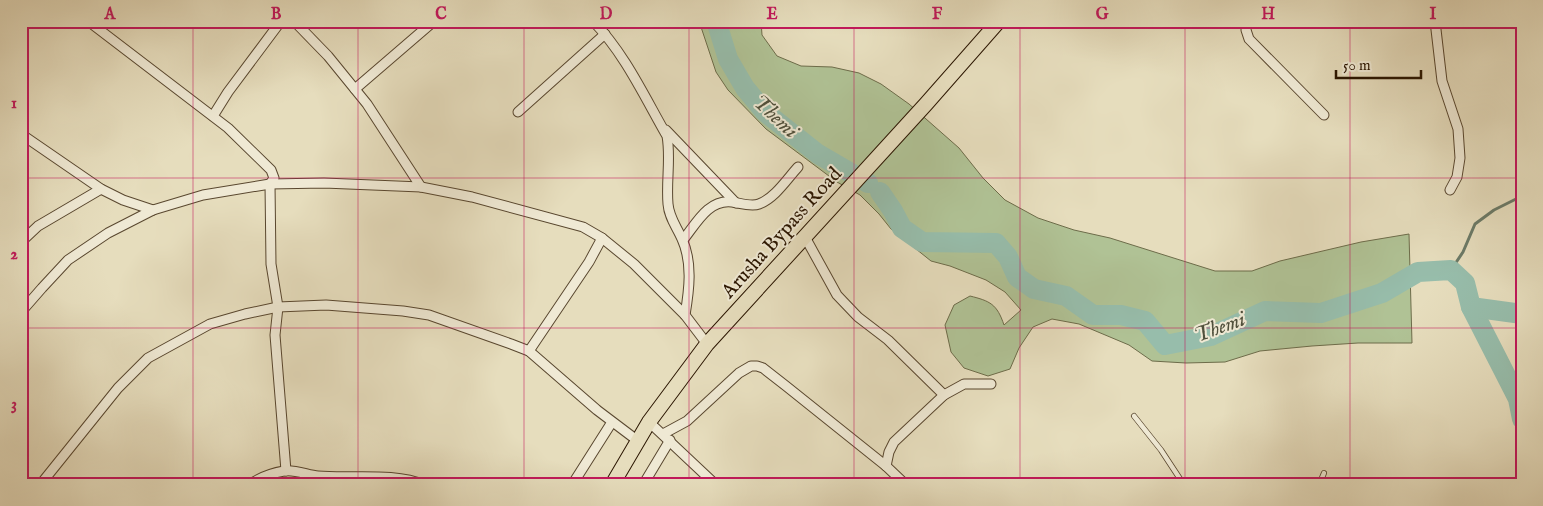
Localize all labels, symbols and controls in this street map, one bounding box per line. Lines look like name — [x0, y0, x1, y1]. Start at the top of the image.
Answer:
text: A — [104, 5, 117, 25]
text: B — [271, 5, 282, 25]
text: C — [435, 5, 447, 25]
text: D — [600, 5, 613, 25]
text: E — [766, 5, 778, 25]
text: F — [932, 5, 943, 25]
text: G — [1096, 5, 1109, 25]
text: H — [1261, 5, 1275, 25]
text: I — [1430, 5, 1437, 25]
scale bar — [1336, 48, 1420, 80]
text: 50 m — [1343, 56, 1371, 75]
water label: Themi — [747, 89, 805, 146]
text: 1 — [11, 94, 17, 114]
street label: Arusha Bypass Road — [716, 162, 848, 305]
text: 2 — [10, 245, 18, 265]
water label: Themi — [1191, 306, 1251, 350]
text: 3 — [11, 395, 17, 415]

